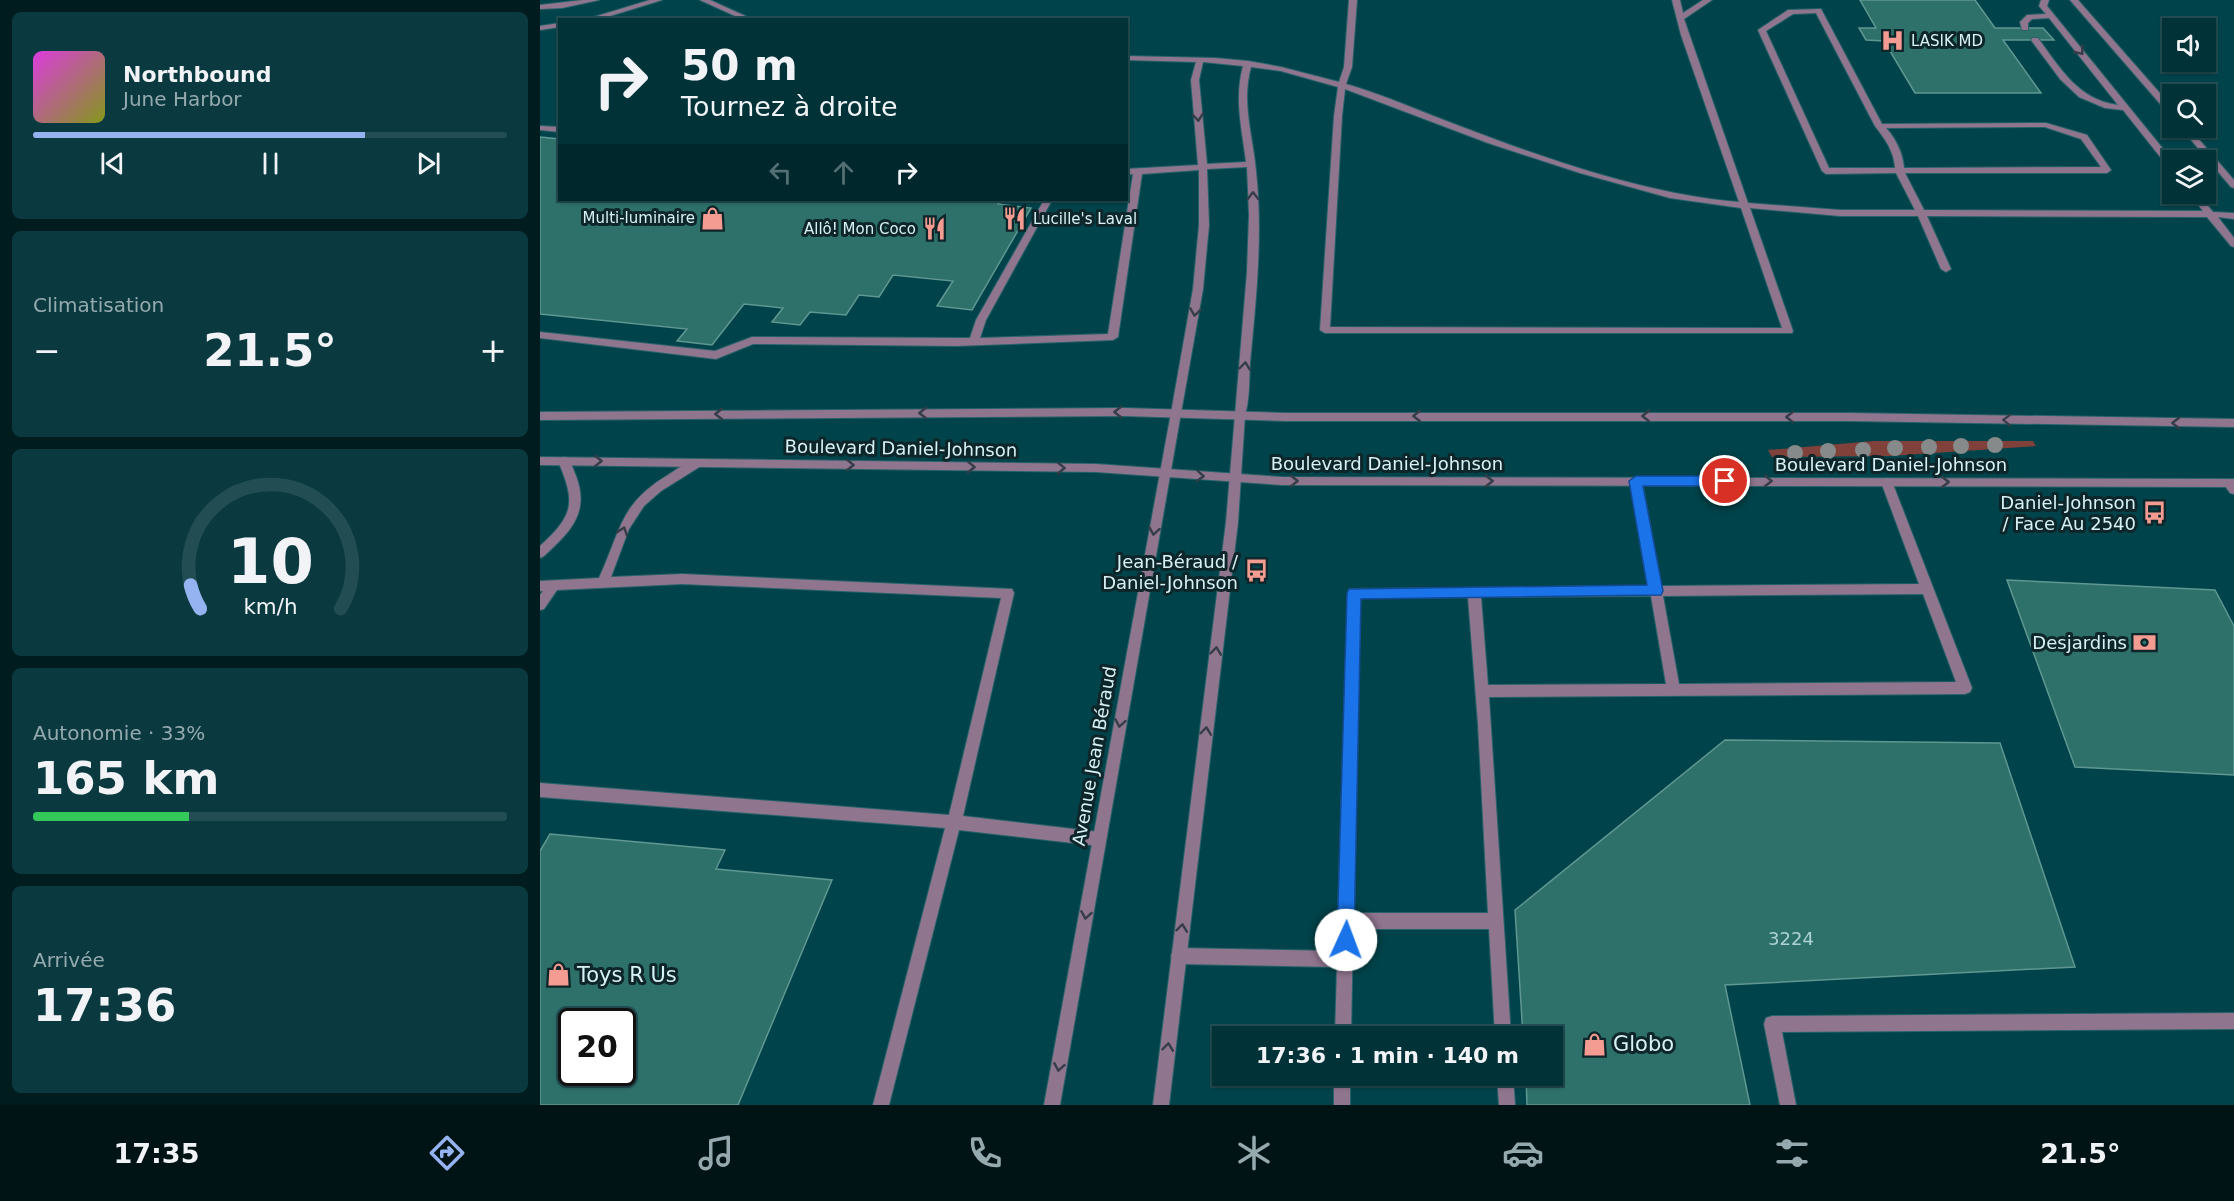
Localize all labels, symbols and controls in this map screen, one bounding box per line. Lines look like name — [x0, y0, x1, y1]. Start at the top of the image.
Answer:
map controls — [2162, 18, 2216, 204]
button: sound — [2162, 18, 2216, 72]
hospital icon: LASIK MD — [1880, 28, 1906, 54]
place label: LASIK MD — [1911, 32, 1983, 50]
text: 50 m — [681, 41, 798, 90]
icon: right — [582, 42, 660, 120]
one-way arrow — [2072, 44, 2083, 55]
text: Northbound — [123, 62, 272, 87]
button: search — [2162, 84, 2216, 138]
text: June Harbor — [123, 87, 242, 111]
text: Tournez à droite — [681, 91, 898, 122]
one-way arrow — [1191, 113, 1204, 122]
icon: previous — [96, 147, 129, 180]
icon: pause — [254, 147, 287, 180]
icon: next — [412, 147, 445, 180]
button: layers — [2162, 150, 2216, 204]
icon: left — [764, 156, 797, 189]
icon: ahead — [827, 156, 860, 189]
icon: right — [890, 156, 923, 189]
one-way arrow — [1247, 192, 1259, 201]
shop icon: Multi-luminaire — [700, 205, 726, 231]
restaurant icon: Lucille's Laval — [1002, 206, 1028, 232]
place label: Multi-luminaire — [583, 209, 695, 227]
place label: Lucille's Laval — [1033, 210, 1137, 228]
restaurant icon: Allô! Mon Coco — [921, 216, 947, 242]
place label: Allô! Mon Coco — [804, 220, 916, 238]
text: Climatisation — [33, 293, 164, 317]
one-way arrow — [1189, 307, 1201, 316]
text: 21.5° — [203, 324, 337, 377]
text: − — [33, 331, 61, 370]
text: + — [479, 331, 507, 370]
one-way arrow — [1239, 362, 1251, 371]
one-way arrow — [1113, 406, 1122, 418]
one-way arrow — [918, 407, 927, 419]
one-way arrow — [714, 408, 723, 420]
one-way arrow — [1412, 410, 1421, 422]
one-way arrow — [1641, 410, 1650, 422]
one-way arrow — [1786, 411, 1795, 423]
one-way arrow — [2002, 414, 2011, 426]
one-way arrow — [2171, 417, 2180, 429]
street label: Boulevard Daniel-Johnson — [785, 435, 1017, 461]
street label: Boulevard Daniel-Johnson — [1271, 453, 1503, 474]
street label: Boulevard Daniel-Johnson — [1775, 454, 2007, 475]
one-way arrow — [594, 455, 603, 468]
pin — [1699, 455, 1750, 506]
one-way arrow — [846, 459, 855, 472]
one-way arrow — [967, 461, 976, 473]
one-way arrow — [1056, 462, 1065, 474]
icon: arrive — [1708, 464, 1741, 497]
one-way arrow — [1195, 469, 1204, 482]
one-way arrow — [1289, 475, 1298, 487]
one-way arrow — [1484, 475, 1493, 487]
one-way arrow — [1763, 475, 1772, 487]
one-way arrow — [1941, 476, 1950, 488]
place label: Daniel-Johnson / Face Au 2540 — [2000, 492, 2136, 534]
bus stop icon: Daniel-Johnson / Face Au 2540 — [2141, 499, 2167, 525]
text: 10 — [227, 526, 313, 599]
one-way arrow — [616, 526, 629, 537]
one-way arrow — [1148, 526, 1161, 536]
place label: Jean-Béraud / Daniel-Johnson — [1102, 551, 1239, 593]
bus stop icon: Jean-Béraud / Daniel-Johnson — [1243, 558, 1269, 584]
text: km/h — [243, 595, 297, 620]
bank icon: Desjardins — [2132, 629, 2158, 655]
place label: Desjardins — [2032, 632, 2127, 653]
one-way arrow — [1209, 646, 1222, 655]
street label: Avenue Jean Béraud — [1068, 665, 1120, 847]
one-way arrow — [1114, 718, 1127, 728]
text: Autonomie · 33% — [33, 721, 205, 745]
one-way arrow — [1200, 727, 1212, 736]
text: 165 km — [33, 752, 219, 805]
position arrow — [1314, 908, 1378, 972]
one-way arrow — [1080, 910, 1092, 920]
one-way arrow — [1176, 924, 1188, 933]
house number: 3224 — [1768, 928, 1814, 949]
text: Arrivée — [33, 948, 105, 972]
shop icon: Toys R Us — [546, 962, 572, 988]
place label: Toys R Us — [576, 963, 677, 987]
text: 17:36 — [33, 979, 176, 1032]
speed limit sign: 20 — [558, 1008, 636, 1086]
shop icon: Globo — [1582, 1031, 1608, 1057]
place label: Globo — [1613, 1032, 1674, 1056]
one-way arrow — [1161, 1042, 1174, 1052]
text: 17:36 · 1 min · 140 m — [1256, 1043, 1519, 1068]
one-way arrow — [1053, 1062, 1065, 1072]
icon: directions — [426, 1132, 468, 1174]
icon: music — [695, 1132, 737, 1174]
icon: phone — [964, 1132, 1006, 1174]
icon: climate — [1233, 1132, 1275, 1174]
icon: car — [1502, 1132, 1544, 1174]
icon: filters — [1771, 1132, 1813, 1174]
text: 17:35 — [113, 1138, 199, 1169]
text: 21.5° — [2040, 1138, 2120, 1169]

